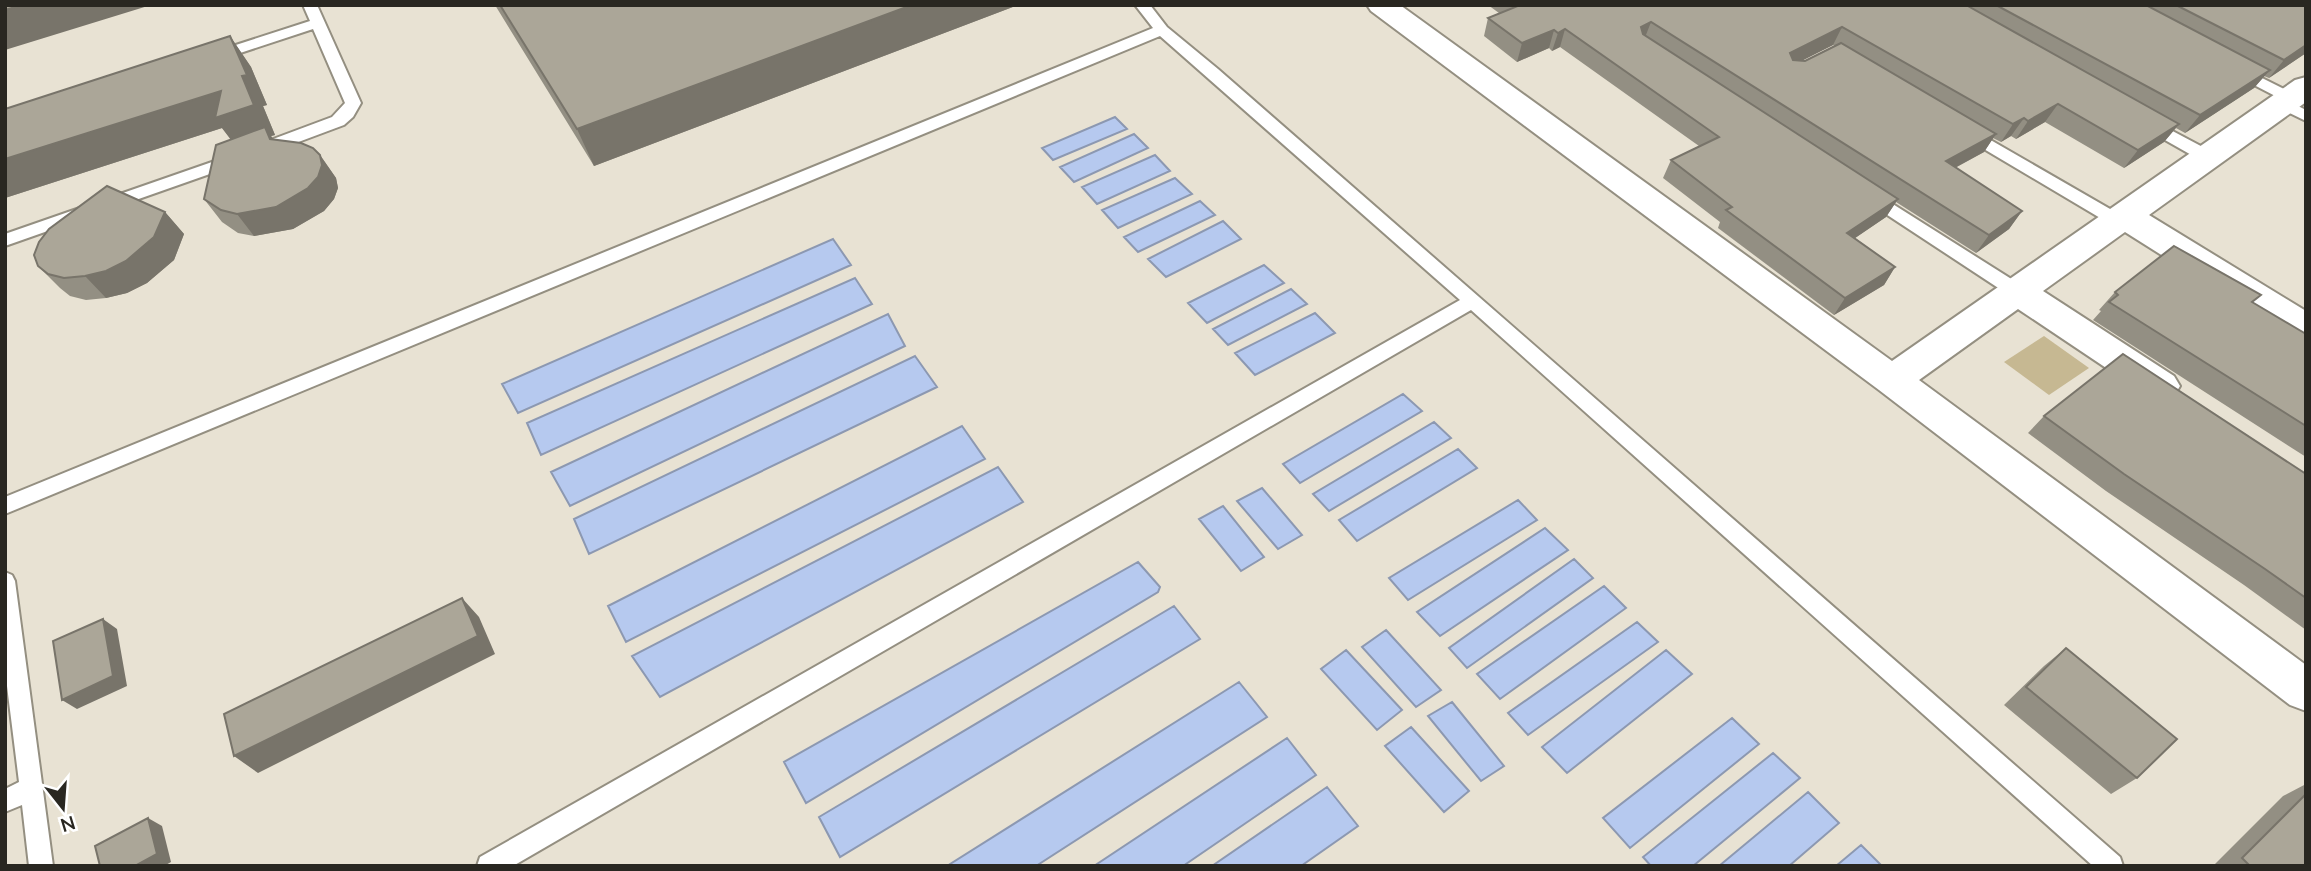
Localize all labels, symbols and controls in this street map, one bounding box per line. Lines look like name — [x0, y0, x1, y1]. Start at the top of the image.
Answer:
north arrow — [28, 773, 98, 843]
text: N — [57, 809, 78, 838]

